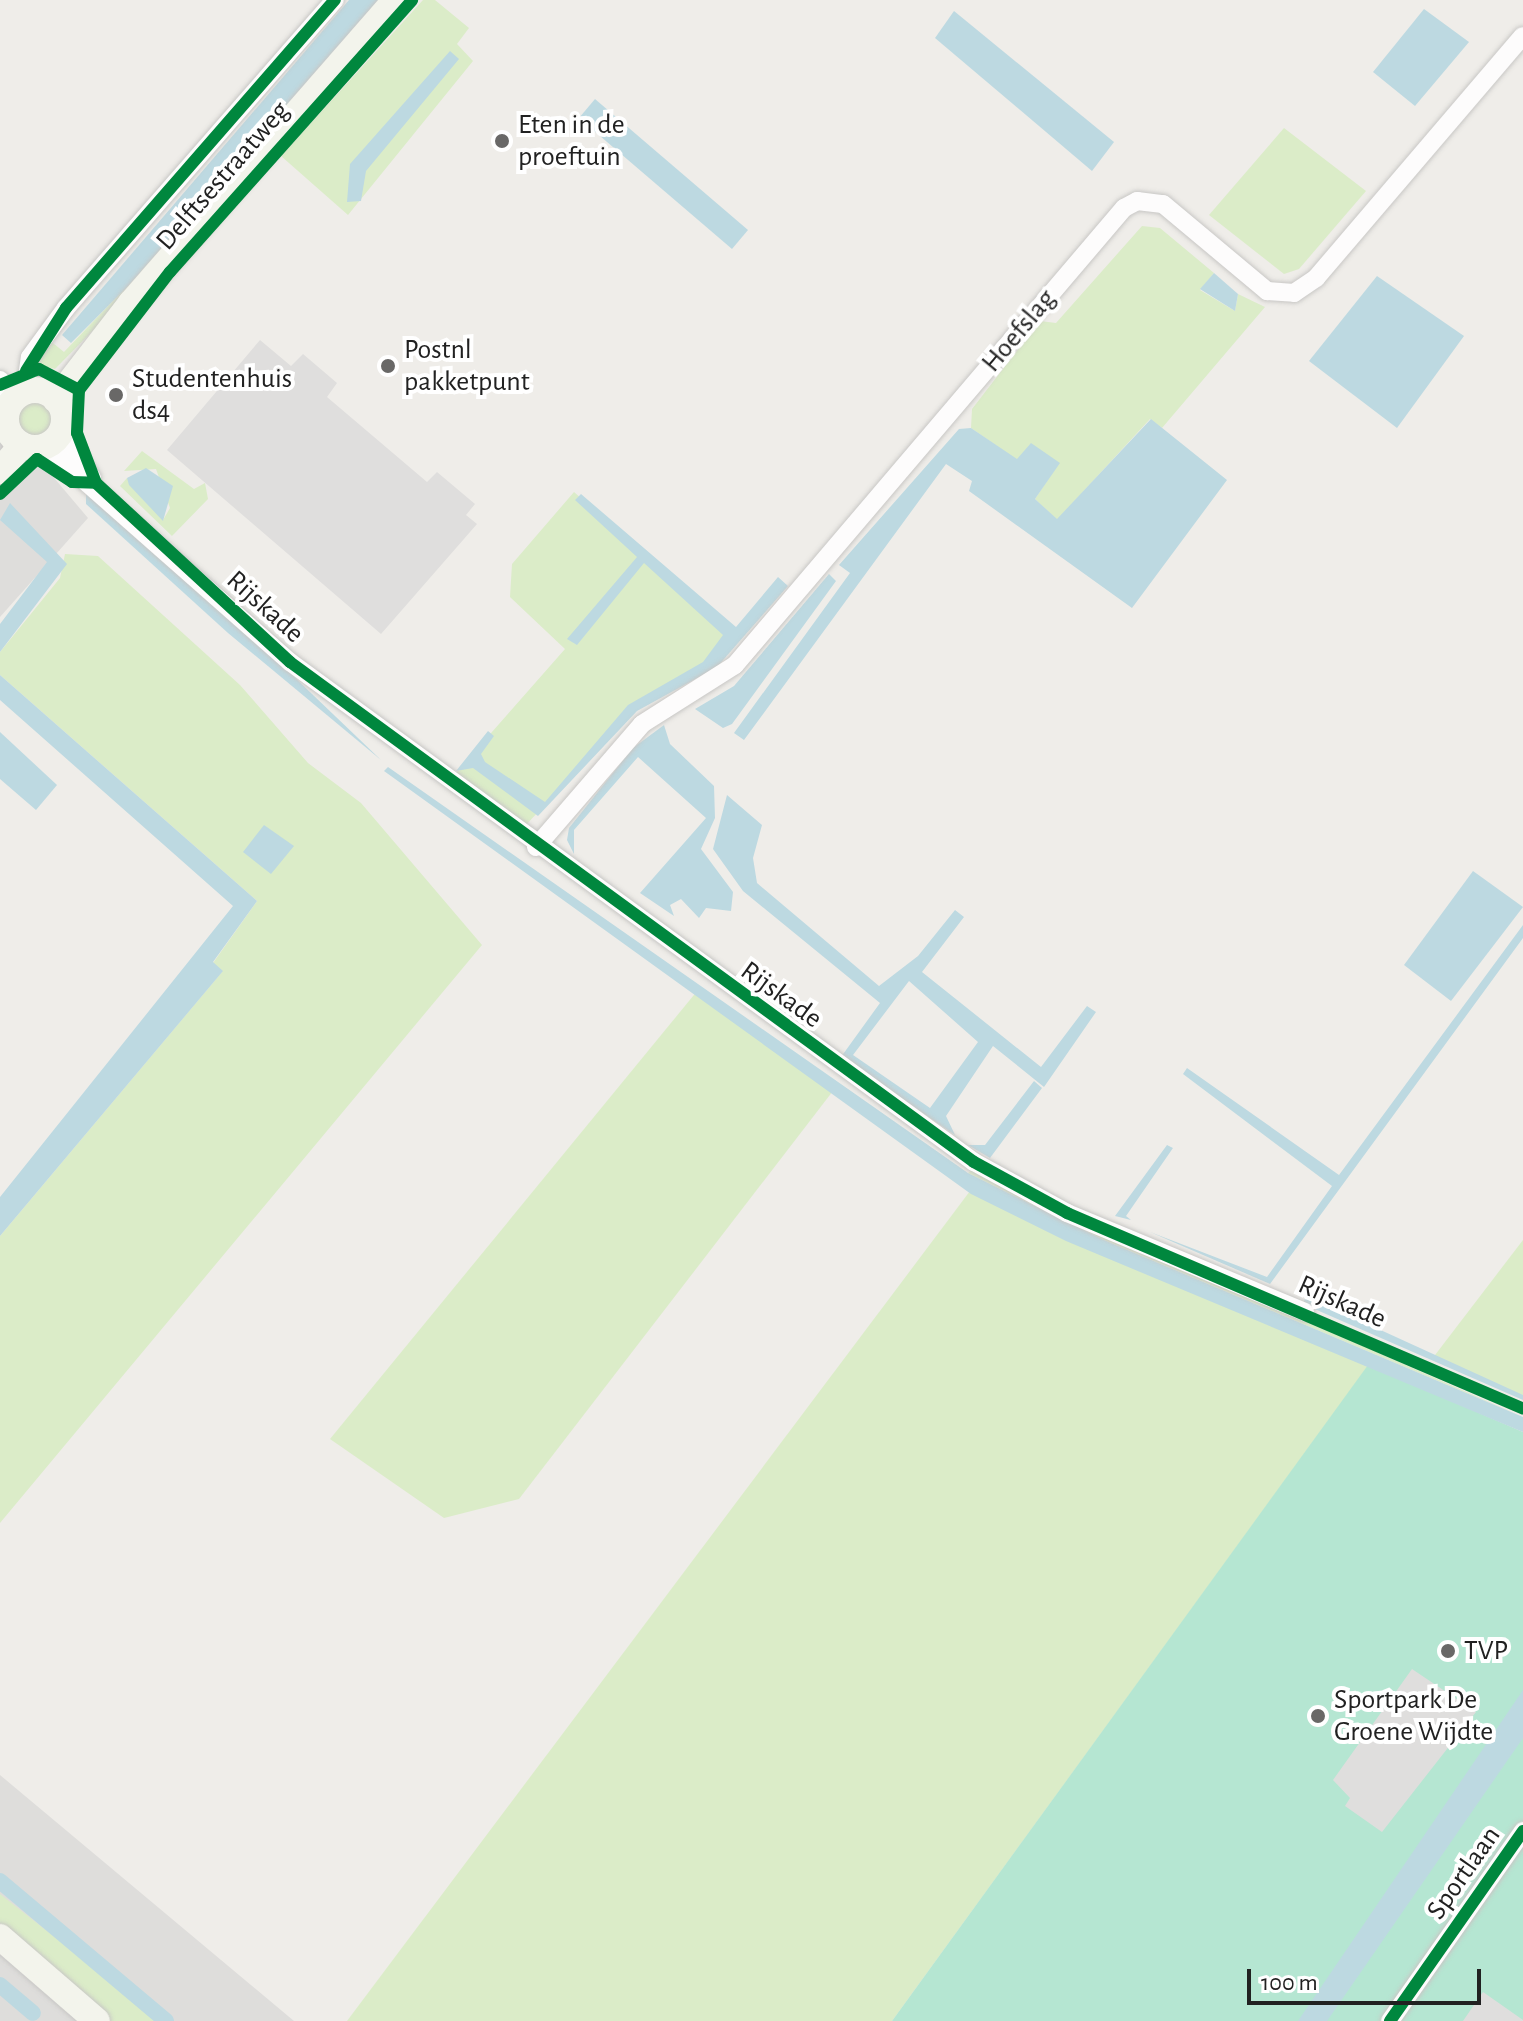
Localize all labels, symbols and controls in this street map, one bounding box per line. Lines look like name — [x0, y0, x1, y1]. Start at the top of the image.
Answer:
street label: Delftsestraatweg — [149, 95, 297, 257]
place label: Eten in de proeftuin — [518, 108, 625, 174]
marker: Eten in de proeftuin — [493, 132, 511, 150]
street label: Hoefslag — [975, 283, 1063, 379]
place label: Postnl pakketpunt — [404, 333, 530, 399]
marker: Postnl pakketpunt — [379, 357, 397, 375]
place label: Studentenhuis ds4 — [132, 362, 292, 428]
marker: Studentenhuis ds4 — [107, 386, 125, 404]
street label: Rijskade — [219, 564, 311, 650]
street label: Rijskade — [734, 954, 828, 1036]
street label: Rijskade — [1293, 1268, 1391, 1336]
place label: TVP — [1464, 1634, 1508, 1668]
marker: TVP — [1439, 1642, 1457, 1660]
place label: Sportpark De Groene Wijdte — [1334, 1683, 1493, 1749]
marker: Sportpark De Groene Wijdte — [1309, 1707, 1327, 1725]
street label: Sportlaan — [1420, 1820, 1508, 1926]
scale bar — [1251, 1953, 1485, 2003]
text: 100 m — [1261, 1971, 1318, 1995]

